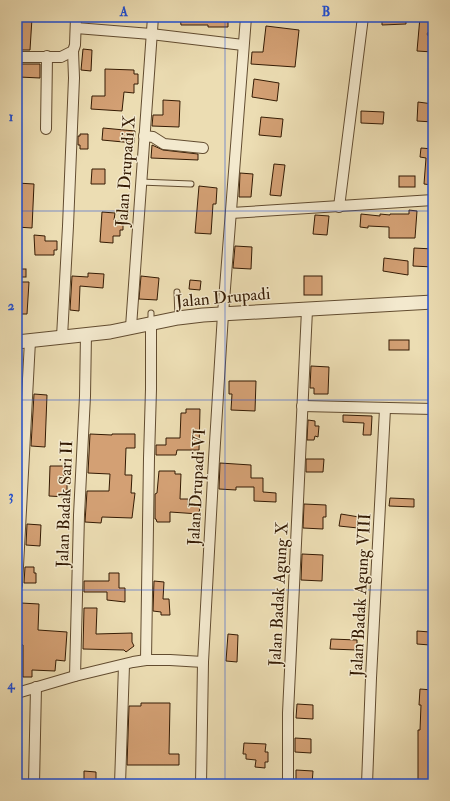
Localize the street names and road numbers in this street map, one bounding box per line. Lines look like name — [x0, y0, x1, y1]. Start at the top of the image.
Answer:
street label: Jalan Drupadi X — [111, 115, 141, 228]
street label: Jalan Drupadi — [174, 283, 272, 313]
street label: Jalan Drupadi VI — [183, 428, 211, 547]
street label: Jalan Badak Sari II — [52, 440, 78, 569]
street label: Jalan Badak Agung VIII — [346, 513, 376, 678]
street label: Jalan Badak Agung X — [264, 521, 294, 668]

